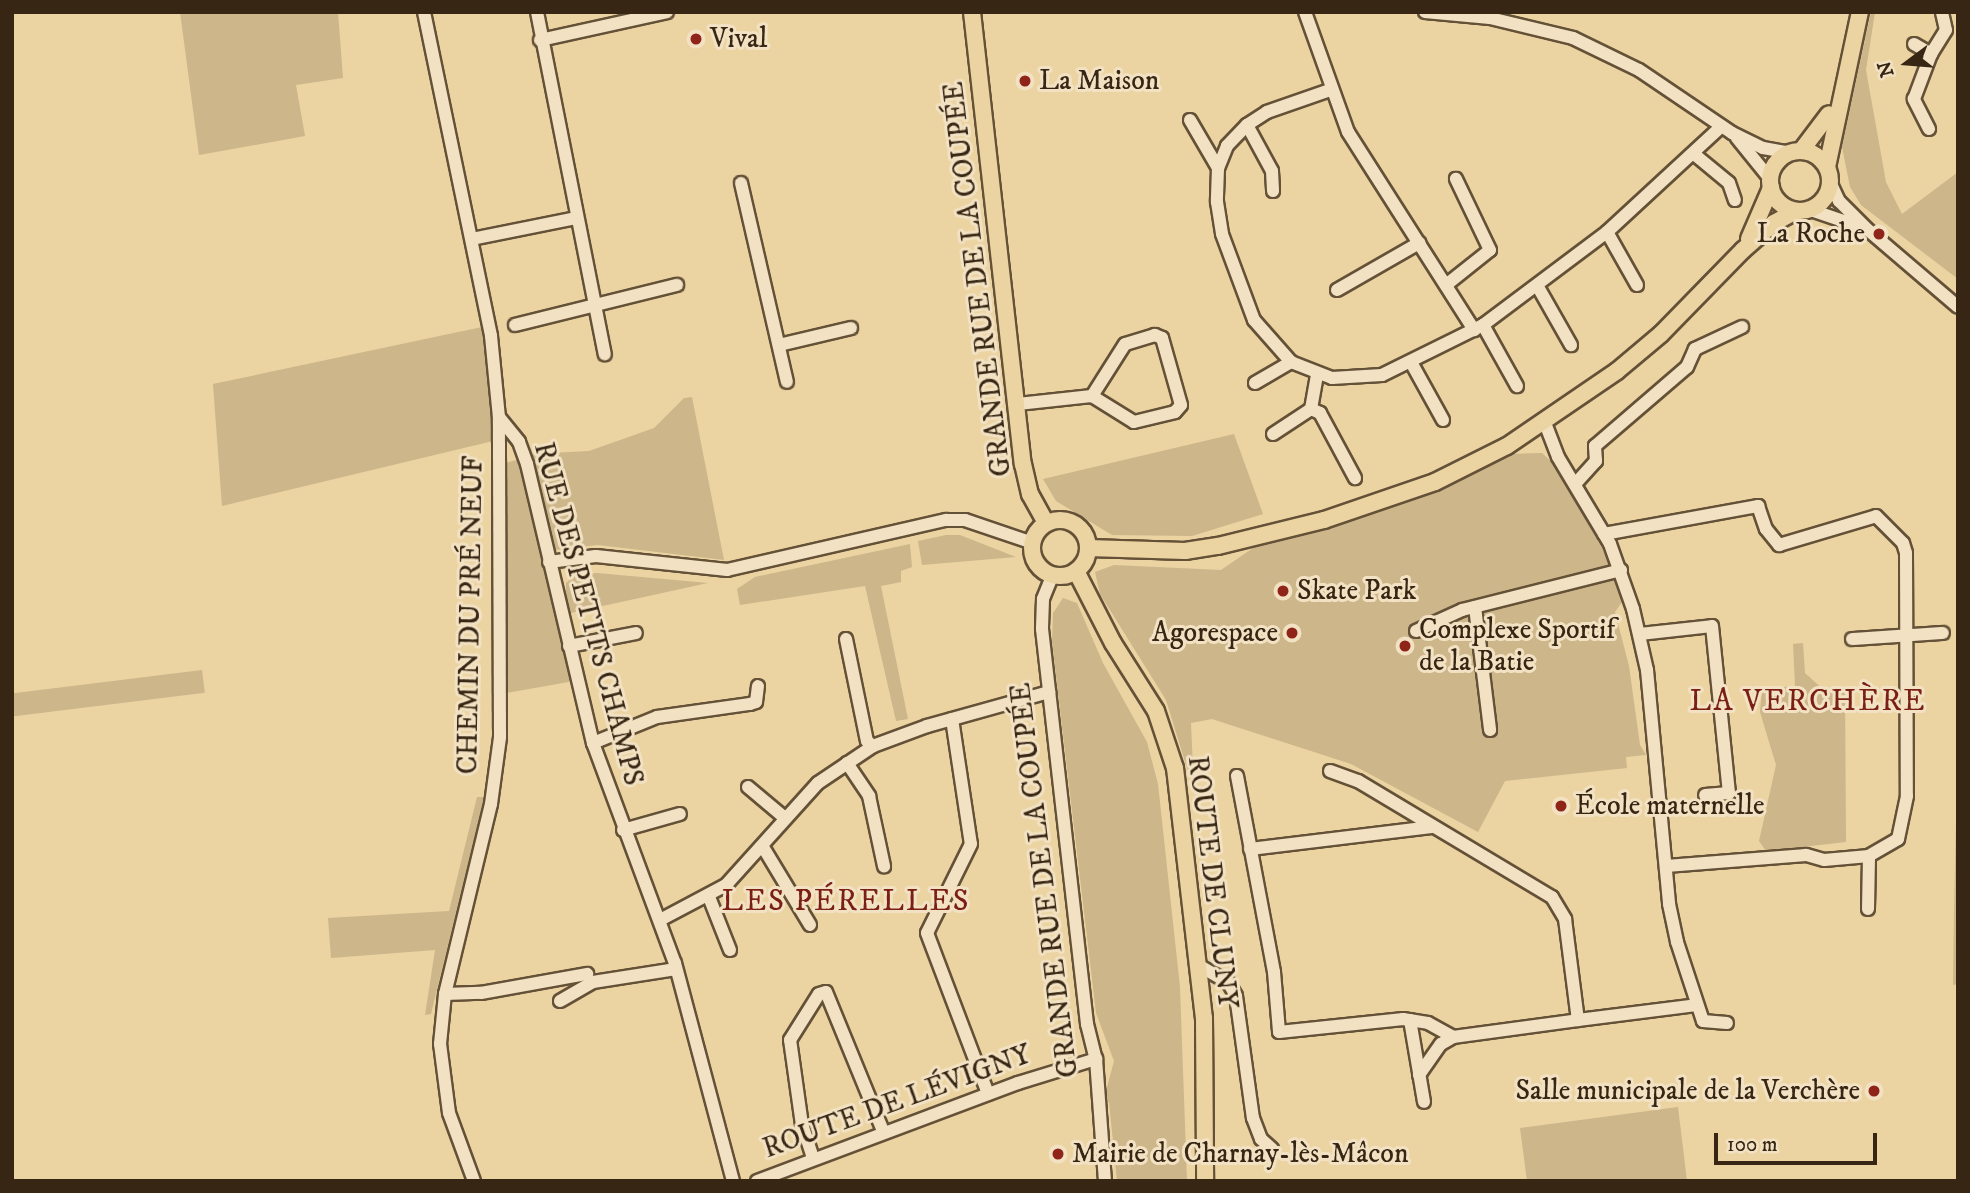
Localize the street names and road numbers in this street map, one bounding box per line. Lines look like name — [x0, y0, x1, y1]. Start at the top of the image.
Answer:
street label: GRANDE RUE DE LA COUPÉE — [937, 80, 1019, 478]
street label: RUE DES PETITS CHAMPS — [526, 439, 650, 789]
street label: CHEMIN DU PRÉ NEUF — [451, 455, 491, 775]
street label: GRANDE RUE DE LA COUPÉE — [1004, 681, 1086, 1079]
street label: ROUTE DE CLUNY — [1180, 754, 1244, 1010]
street label: ROUTE DE LÉVIGNY — [758, 1038, 1036, 1166]

